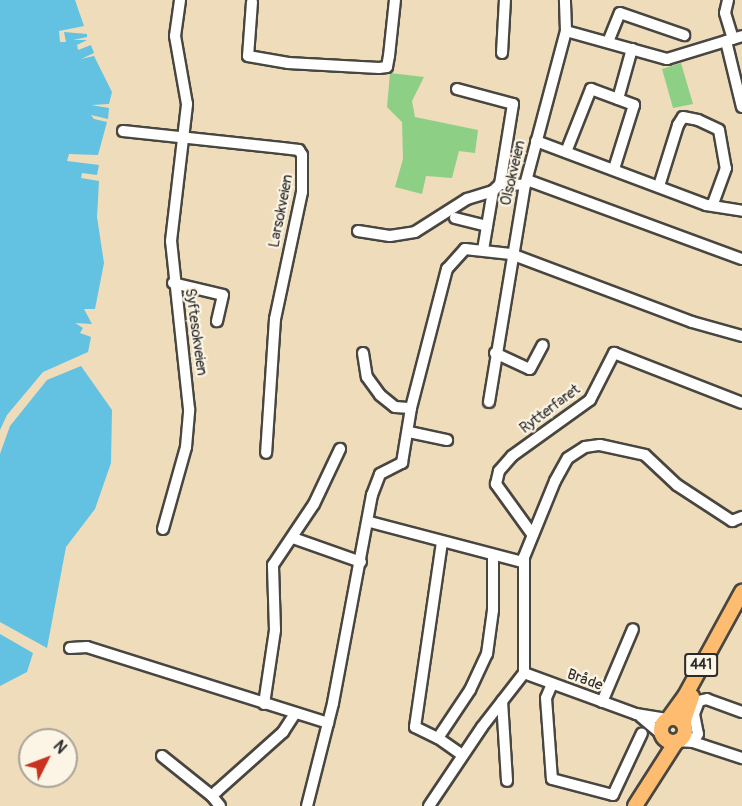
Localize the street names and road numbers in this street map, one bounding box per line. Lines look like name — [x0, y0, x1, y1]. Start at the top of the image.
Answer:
street label: Olsokveien — [497, 139, 529, 207]
street label: Larsokveien — [265, 173, 297, 249]
street label: Syftesokveien — [181, 287, 211, 377]
street label: Rytterfaret — [516, 380, 584, 438]
road number: 441 — [683, 654, 719, 676]
street label: Bråde — [565, 665, 605, 695]

